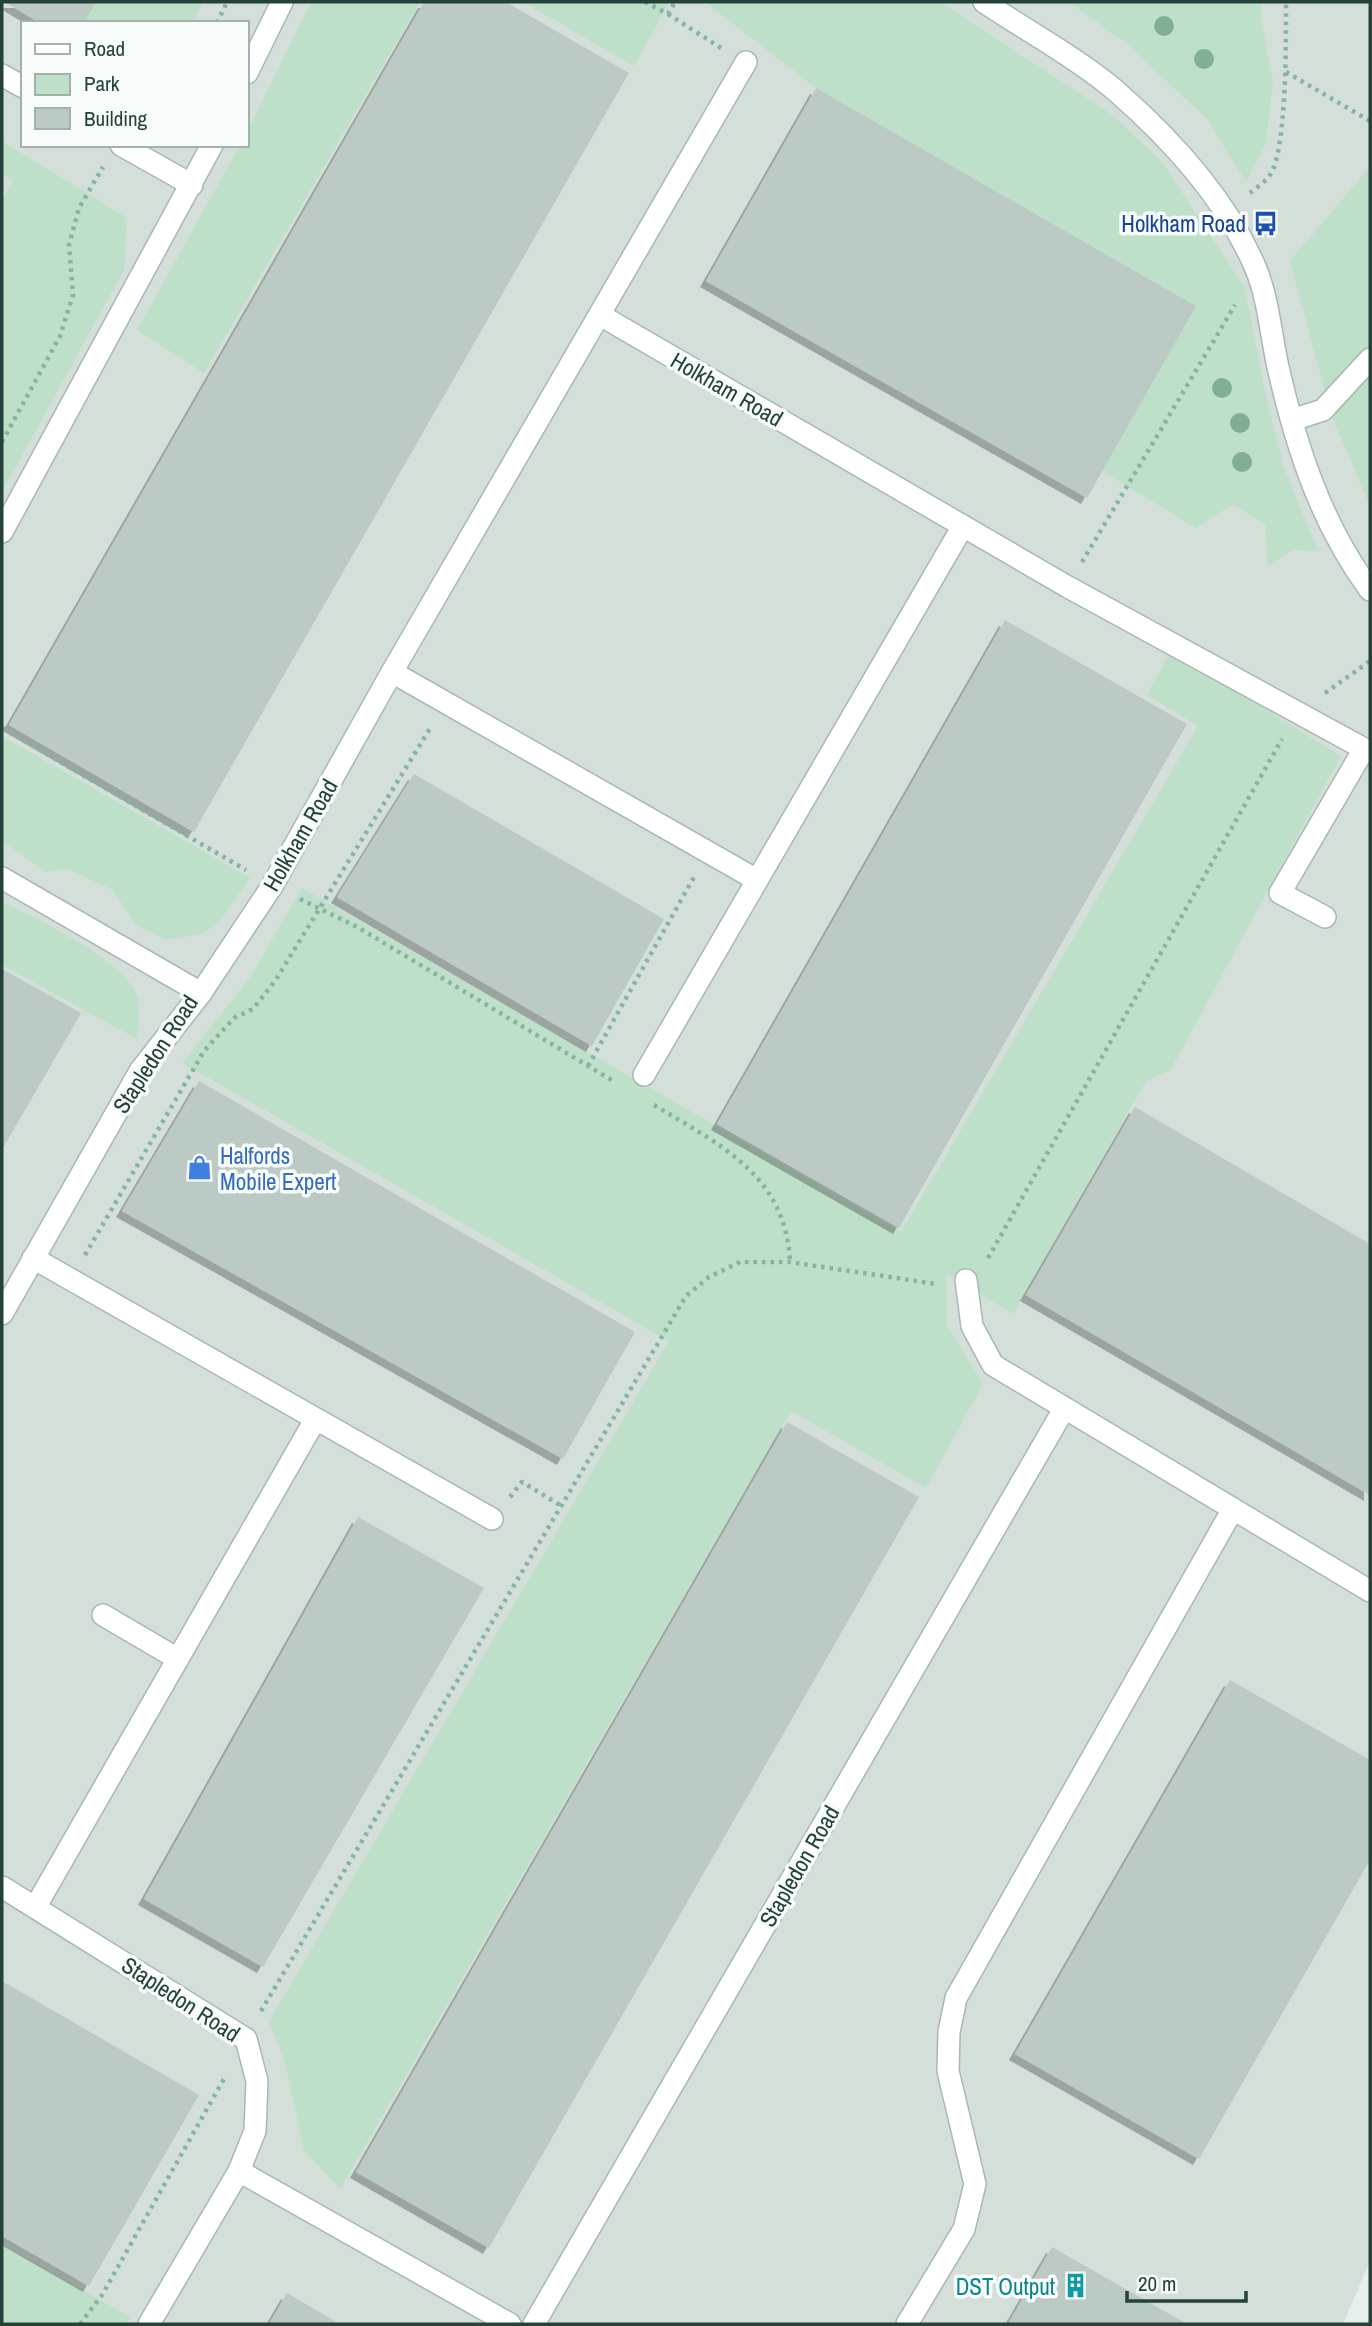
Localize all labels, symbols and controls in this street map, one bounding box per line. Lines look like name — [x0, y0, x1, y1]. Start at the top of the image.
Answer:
legend — [21, 21, 248, 147]
text: Road — [84, 34, 125, 63]
text: Park — [84, 69, 120, 98]
text: Building — [84, 104, 148, 133]
place label: Holkham Road — [1121, 208, 1246, 239]
bus stop icon: Holkham Road — [1252, 209, 1280, 237]
street label: Holkham Road — [665, 344, 789, 434]
street label: Holkham Road — [255, 773, 345, 897]
street label: Stapledon Road — [105, 989, 205, 1119]
place label: Halfords Mobile Expert — [220, 1140, 336, 1197]
shop icon: Halfords Mobile Expert — [186, 1154, 214, 1182]
street label: Stapledon Road — [752, 1800, 846, 1932]
street label: Stapledon Road — [116, 1949, 246, 2049]
scale bar — [1127, 2260, 1246, 2304]
text: 20 m — [1138, 2269, 1176, 2298]
place label: DST Output — [956, 2271, 1055, 2302]
building icon: DST Output — [1061, 2272, 1089, 2300]

